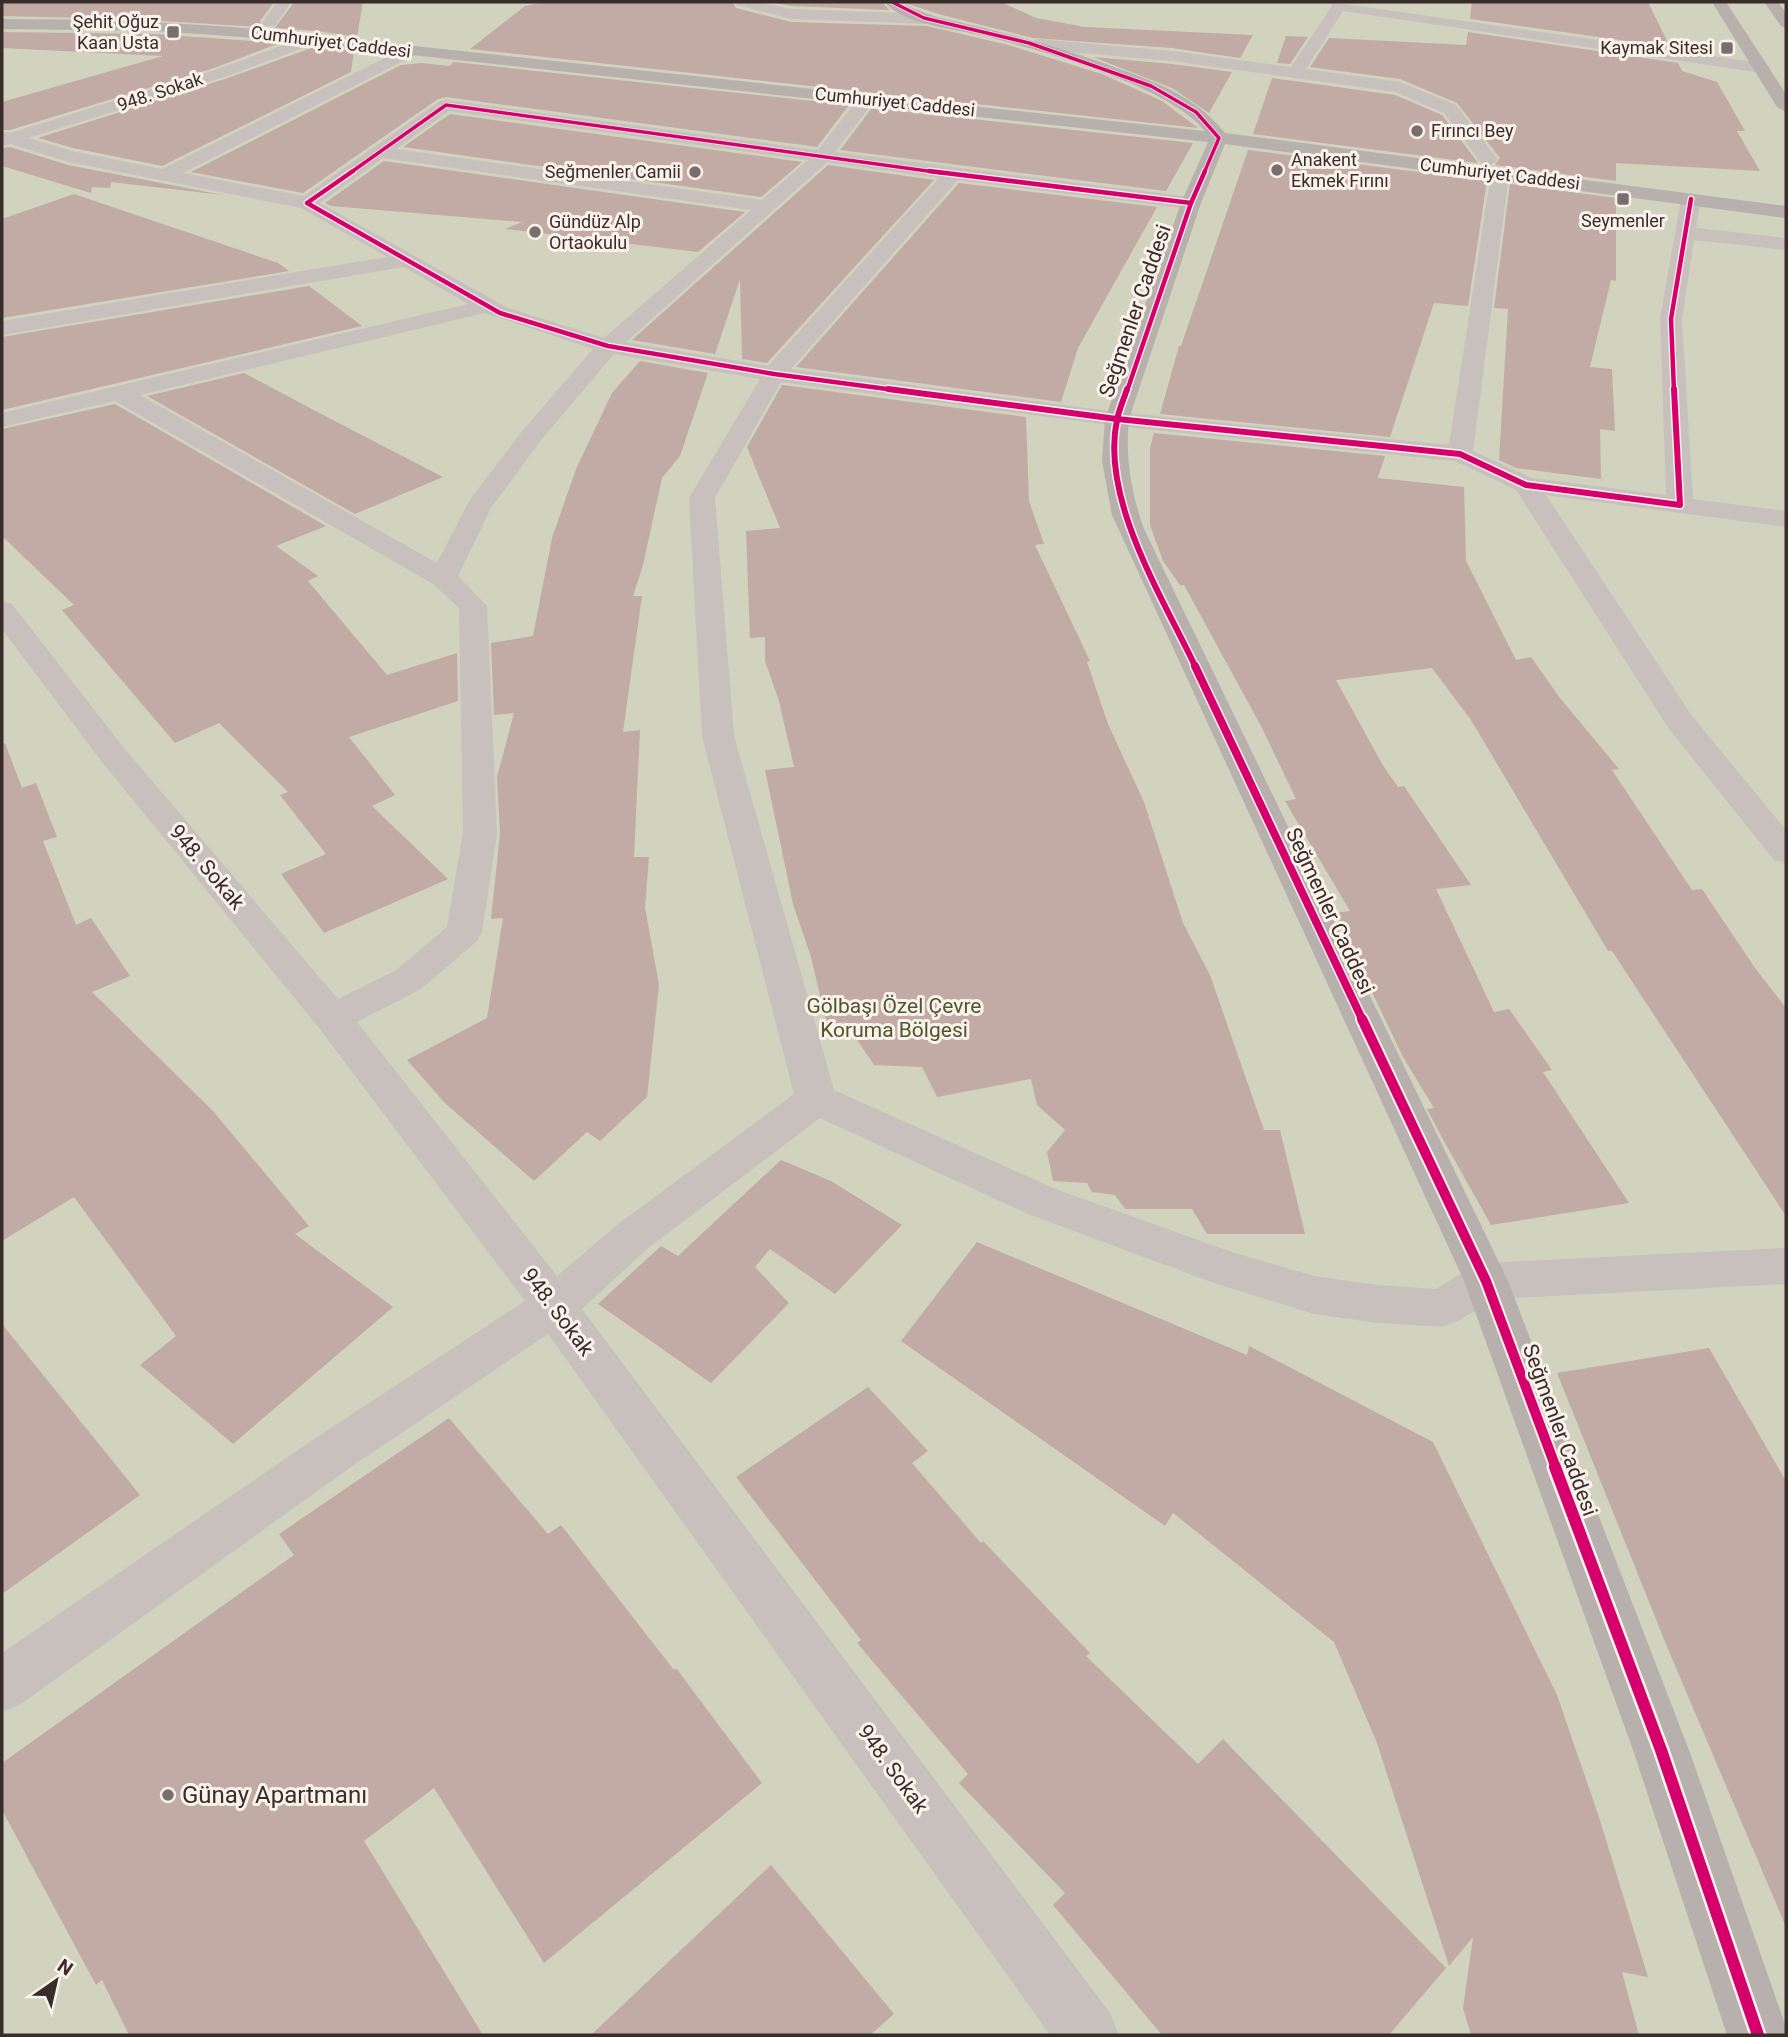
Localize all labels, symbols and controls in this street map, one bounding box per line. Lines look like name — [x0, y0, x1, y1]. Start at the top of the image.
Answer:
place label: Şehit Oğuz Kaan Usta — [73, 11, 159, 53]
street label: Cumhuriyet Caddesi — [250, 21, 412, 62]
marker: Şehit Oğuz Kaan Usta — [165, 24, 181, 40]
place label: Kaymak Sitesi — [1600, 37, 1713, 58]
marker: Kaymak Sitesi — [1719, 40, 1735, 56]
street label: 948. Sokak — [114, 68, 206, 115]
street label: Cumhuriyet Caddesi — [814, 83, 976, 120]
place label: Fırıncı Bey — [1431, 120, 1514, 141]
marker: Fırıncı Bey — [1409, 123, 1425, 139]
place label: Anakent Ekmek Fırını — [1291, 149, 1389, 191]
street label: Cumhuriyet Caddesi — [1419, 153, 1581, 194]
place label: Seğmenler Camii — [545, 161, 681, 182]
marker: Anakent Ekmek Fırını — [1269, 162, 1285, 178]
marker: Seğmenler Camii — [687, 164, 703, 180]
marker: Seymenler — [1615, 191, 1631, 207]
place label: Seymenler — [1581, 210, 1665, 231]
place label: Gündüz Alp Ortaokulu — [549, 211, 641, 253]
street label: Seğmenler Caddesi — [1094, 222, 1176, 400]
marker: Gündüz Alp Ortaokulu — [527, 224, 543, 240]
street label: 948. Sokak — [165, 820, 250, 915]
street label: Seğmenler Caddesi — [1281, 824, 1379, 998]
park label: Gölbaşı Özel Çevre Koruma Bölgesi — [807, 994, 981, 1042]
street label: 948. Sokak — [517, 1264, 599, 1361]
street label: Seğmenler Caddesi — [1518, 1341, 1602, 1519]
street label: 948. Sokak — [853, 1720, 933, 1818]
place label: Günay Apartmanı — [182, 1781, 367, 1809]
marker: Günay Apartmanı — [160, 1787, 176, 1803]
north arrow — [21, 1946, 91, 2016]
text: N — [53, 1954, 77, 1981]

